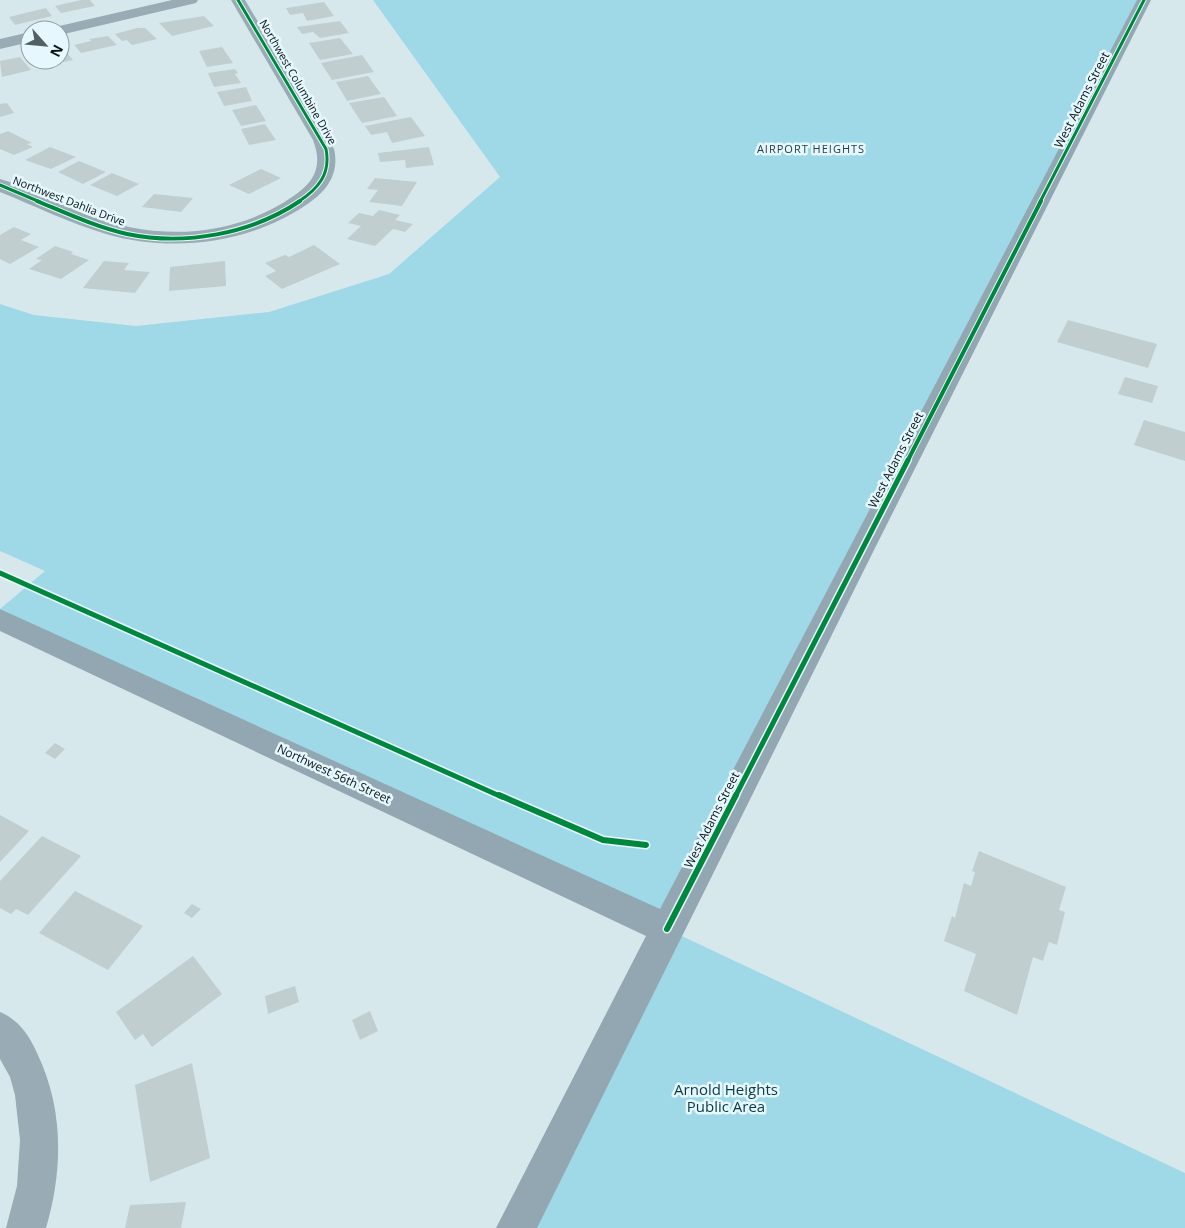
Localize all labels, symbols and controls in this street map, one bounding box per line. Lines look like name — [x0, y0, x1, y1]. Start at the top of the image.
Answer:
street label: Northwest Columbine Drive — [256, 16, 340, 147]
north arrow — [20, 20, 70, 70]
text: N — [46, 42, 68, 61]
street label: West Adams Street — [1050, 49, 1113, 151]
district label: AIRPORT HEIGHTS — [757, 141, 865, 156]
street label: Northwest Dahlia Drive — [11, 172, 127, 229]
street label: West Adams Street — [864, 409, 927, 511]
street label: Northwest 56th Street — [274, 740, 394, 807]
street label: West Adams Street — [680, 769, 743, 871]
park label: Arnold Heights Public Area — [674, 1079, 778, 1116]

